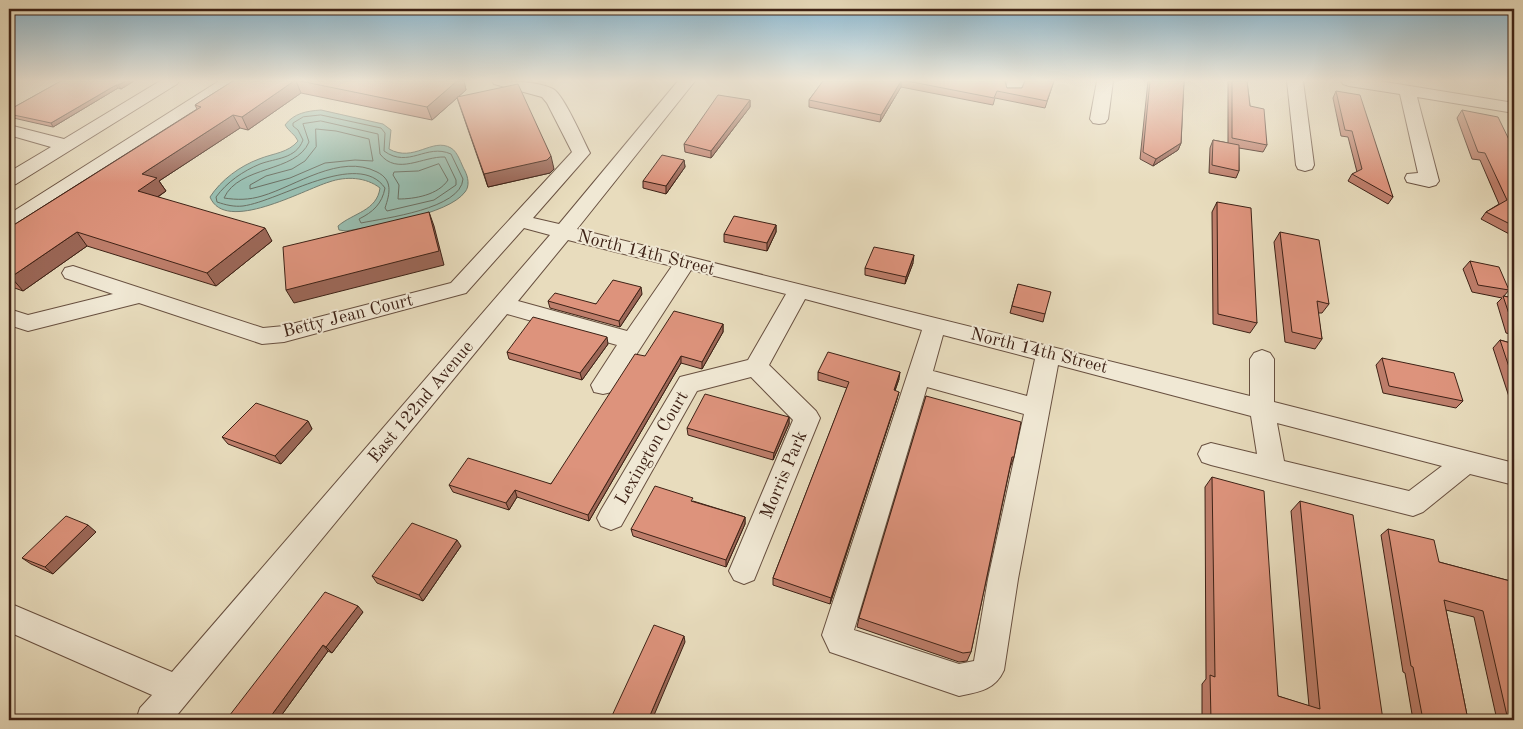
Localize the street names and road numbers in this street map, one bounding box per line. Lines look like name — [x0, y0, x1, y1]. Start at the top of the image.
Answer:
street label: North 14th Street — [575, 227, 717, 279]
street label: Betty Jean Court — [281, 291, 415, 341]
street label: North 14th Street — [968, 325, 1110, 377]
street label: East 122nd Avenue — [365, 338, 477, 466]
street label: Lexington Court — [612, 388, 692, 508]
street label: Morris Park — [757, 428, 811, 522]

